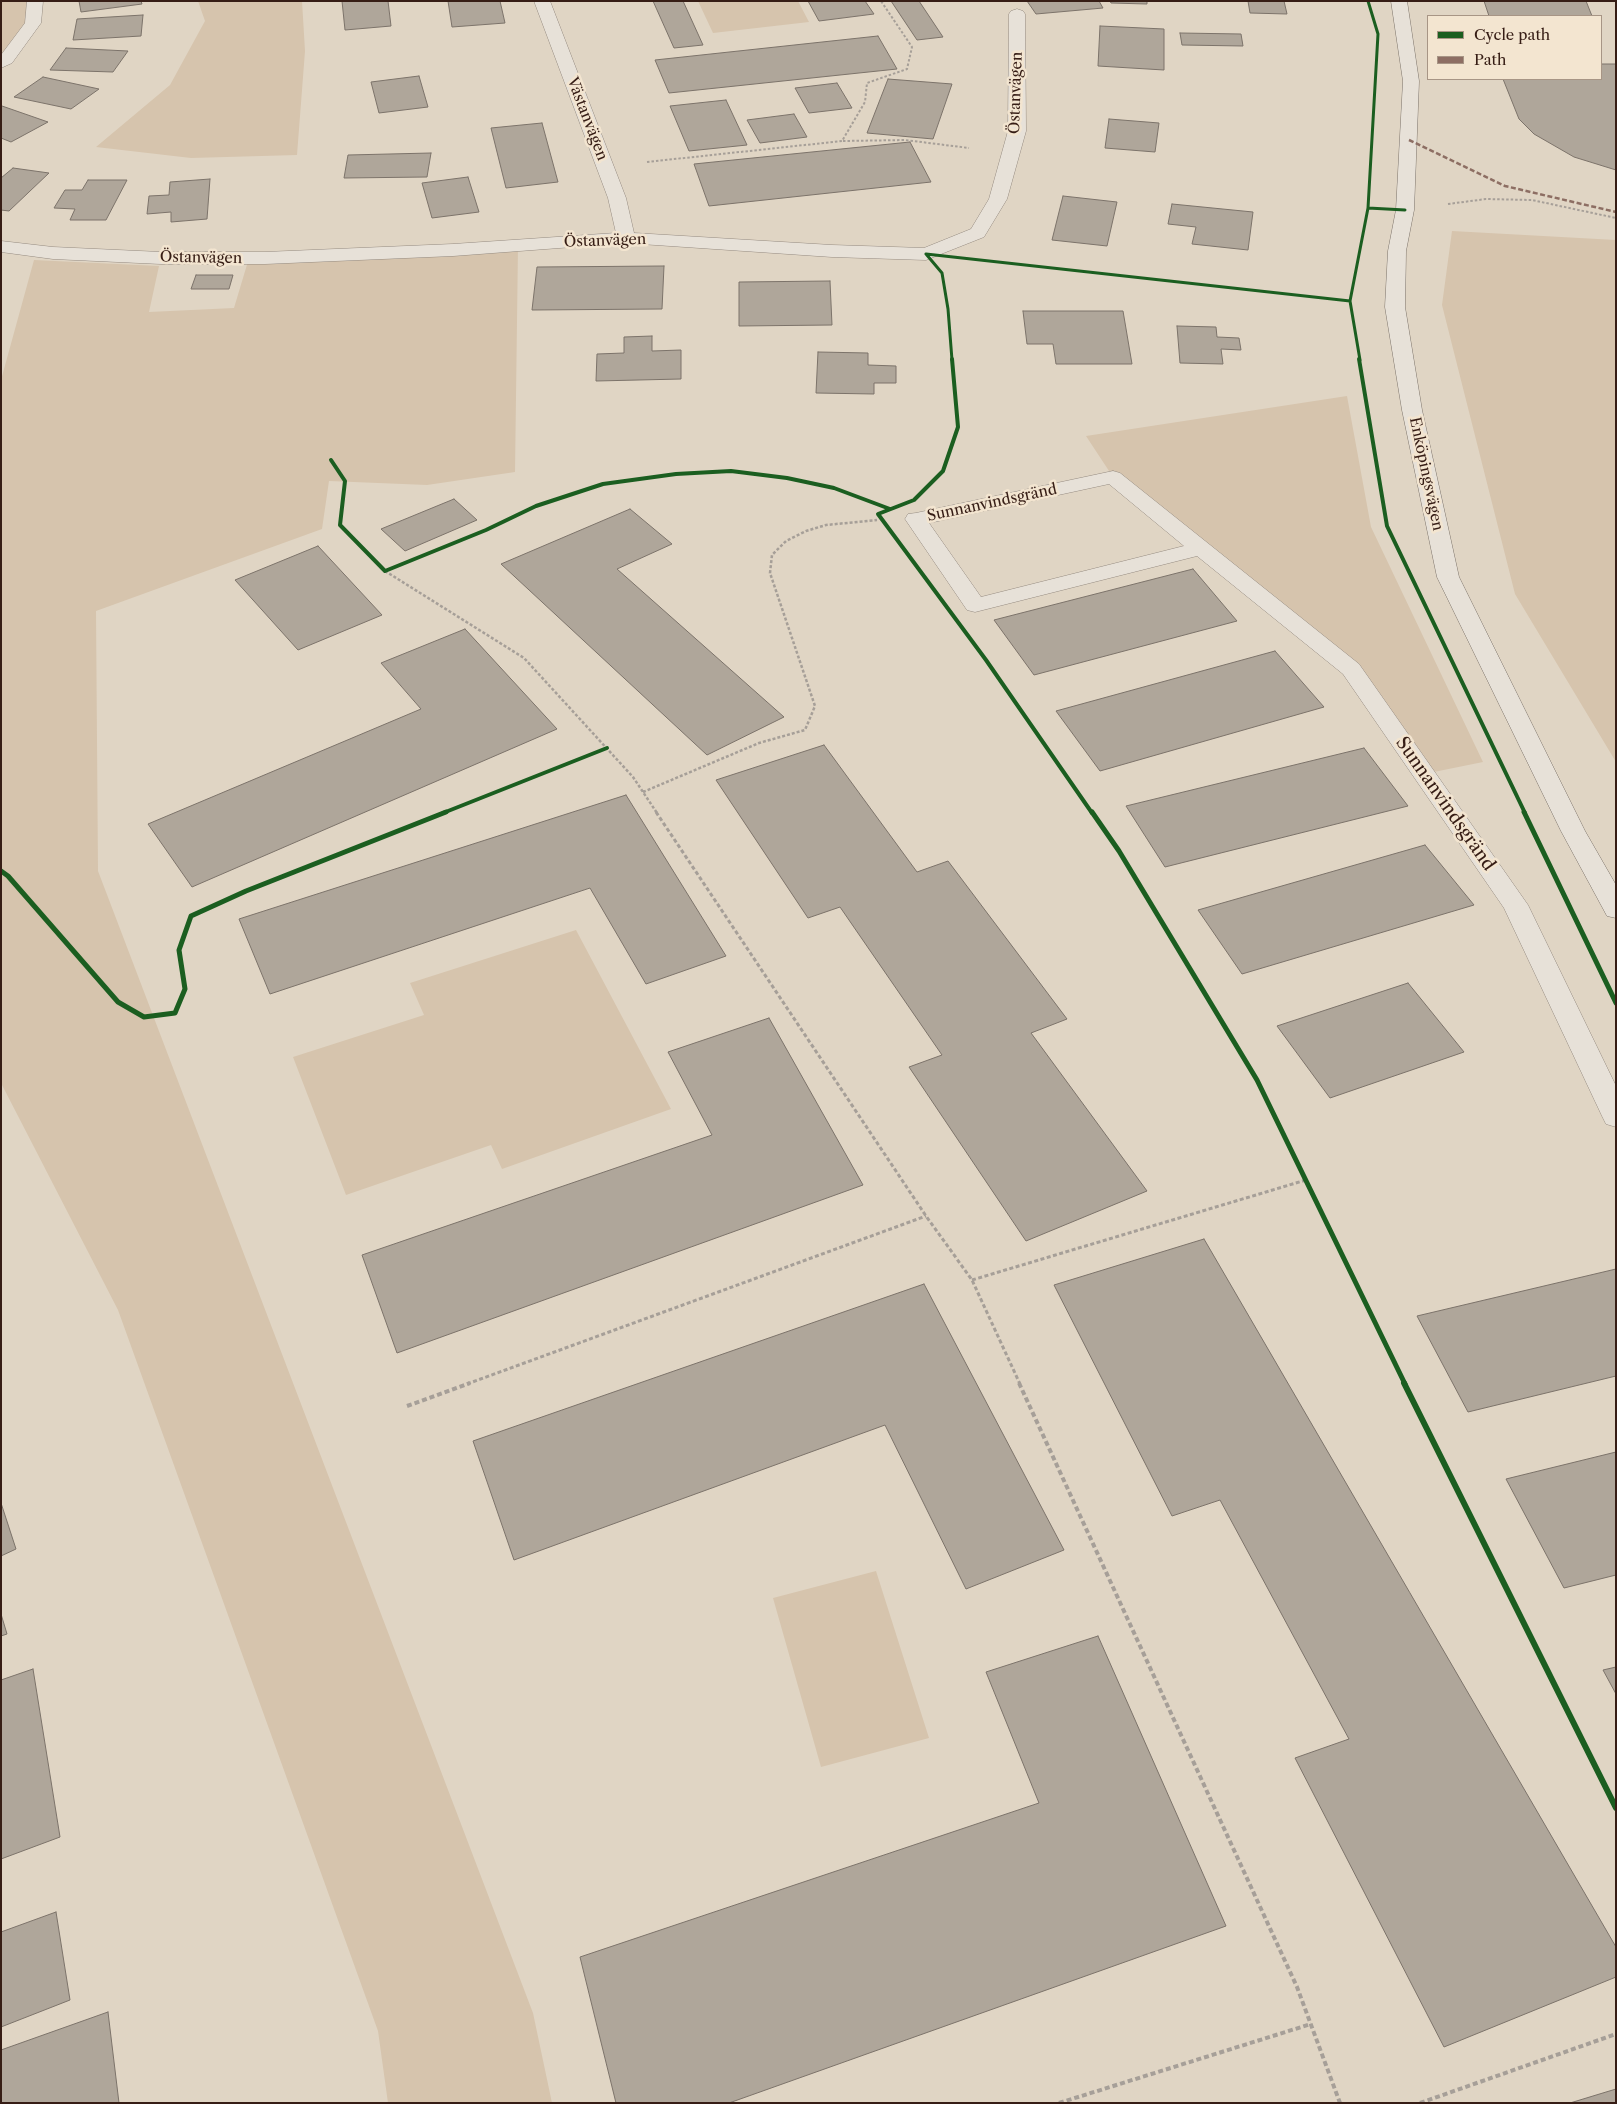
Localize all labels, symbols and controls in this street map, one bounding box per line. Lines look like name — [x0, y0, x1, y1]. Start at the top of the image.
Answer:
legend — [1427, 15, 1602, 80]
text: Cycle path — [1474, 25, 1550, 44]
text: Path — [1474, 50, 1506, 69]
street label: Östanvägen — [1006, 52, 1026, 134]
street label: Västanvägen — [563, 75, 611, 163]
street label: Östanvägen — [564, 231, 646, 251]
street label: Östanvägen — [160, 248, 242, 268]
street label: Enköpingsvägen — [1405, 415, 1447, 533]
street label: Sunnanvindsgränd — [925, 480, 1059, 526]
street label: Sunnanvindsgränd — [1391, 733, 1499, 875]

